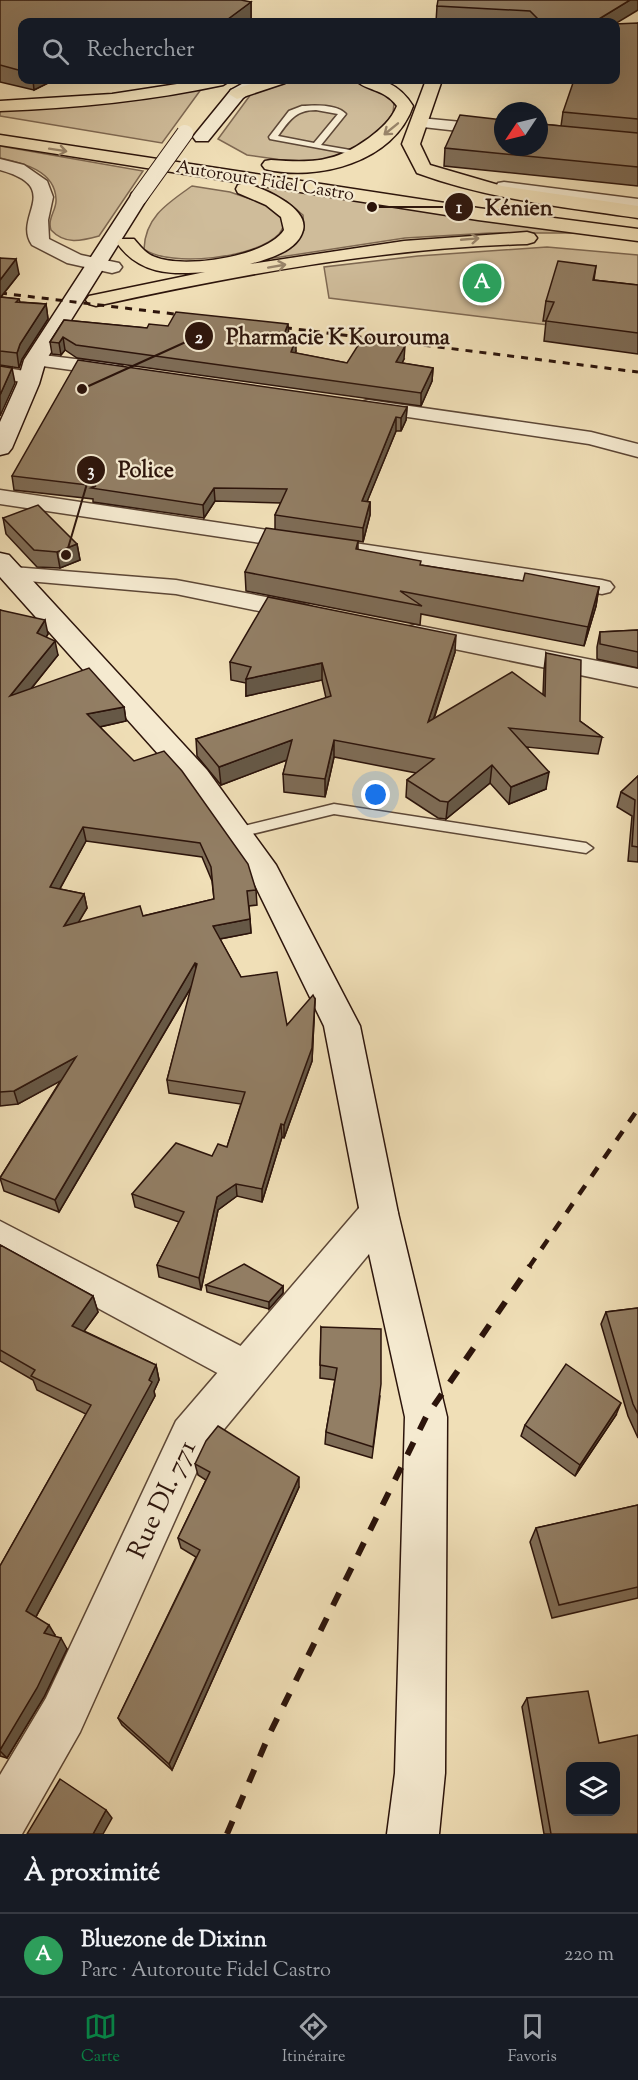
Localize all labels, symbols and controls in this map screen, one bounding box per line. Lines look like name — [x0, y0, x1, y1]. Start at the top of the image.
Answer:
search box — [18, 18, 620, 84]
icon: search — [39, 35, 72, 68]
text: Rechercher — [87, 35, 194, 67]
north arrow — [494, 102, 548, 156]
one-way arrow — [383, 123, 399, 136]
one-way arrow — [47, 145, 67, 156]
street label: Autoroute Fidel Castro — [174, 155, 356, 209]
callout: Kénien — [444, 187, 565, 227]
text: Kénien — [485, 194, 553, 226]
text: 1 — [456, 196, 463, 222]
one-way arrow — [460, 234, 480, 245]
one-way arrow — [267, 260, 287, 271]
pin: A — [462, 260, 502, 306]
callout: Pharmacie K Kourouma — [184, 316, 462, 356]
text: Pharmacie K Kourouma — [226, 323, 451, 355]
text: 2 — [195, 326, 204, 352]
callout: Police — [76, 450, 186, 490]
text: Police — [118, 456, 174, 488]
text: 3 — [87, 459, 95, 485]
your location — [361, 780, 390, 809]
street label: Rue DI. 771 — [119, 1435, 207, 1565]
map controls — [566, 1762, 620, 1816]
button: layers — [566, 1762, 620, 1816]
text: À proximité — [24, 1855, 160, 1892]
text: Bluezone de Dixinn — [81, 1925, 267, 1957]
text: A — [35, 1941, 52, 1970]
text: 220 m — [564, 1941, 614, 1970]
text: Parc · Autoroute Fidel Castro — [81, 1957, 331, 1986]
tab: Carte — [81, 2010, 120, 2069]
tab: Itinéraire — [282, 2010, 345, 2069]
tab: Favoris — [508, 2010, 557, 2069]

